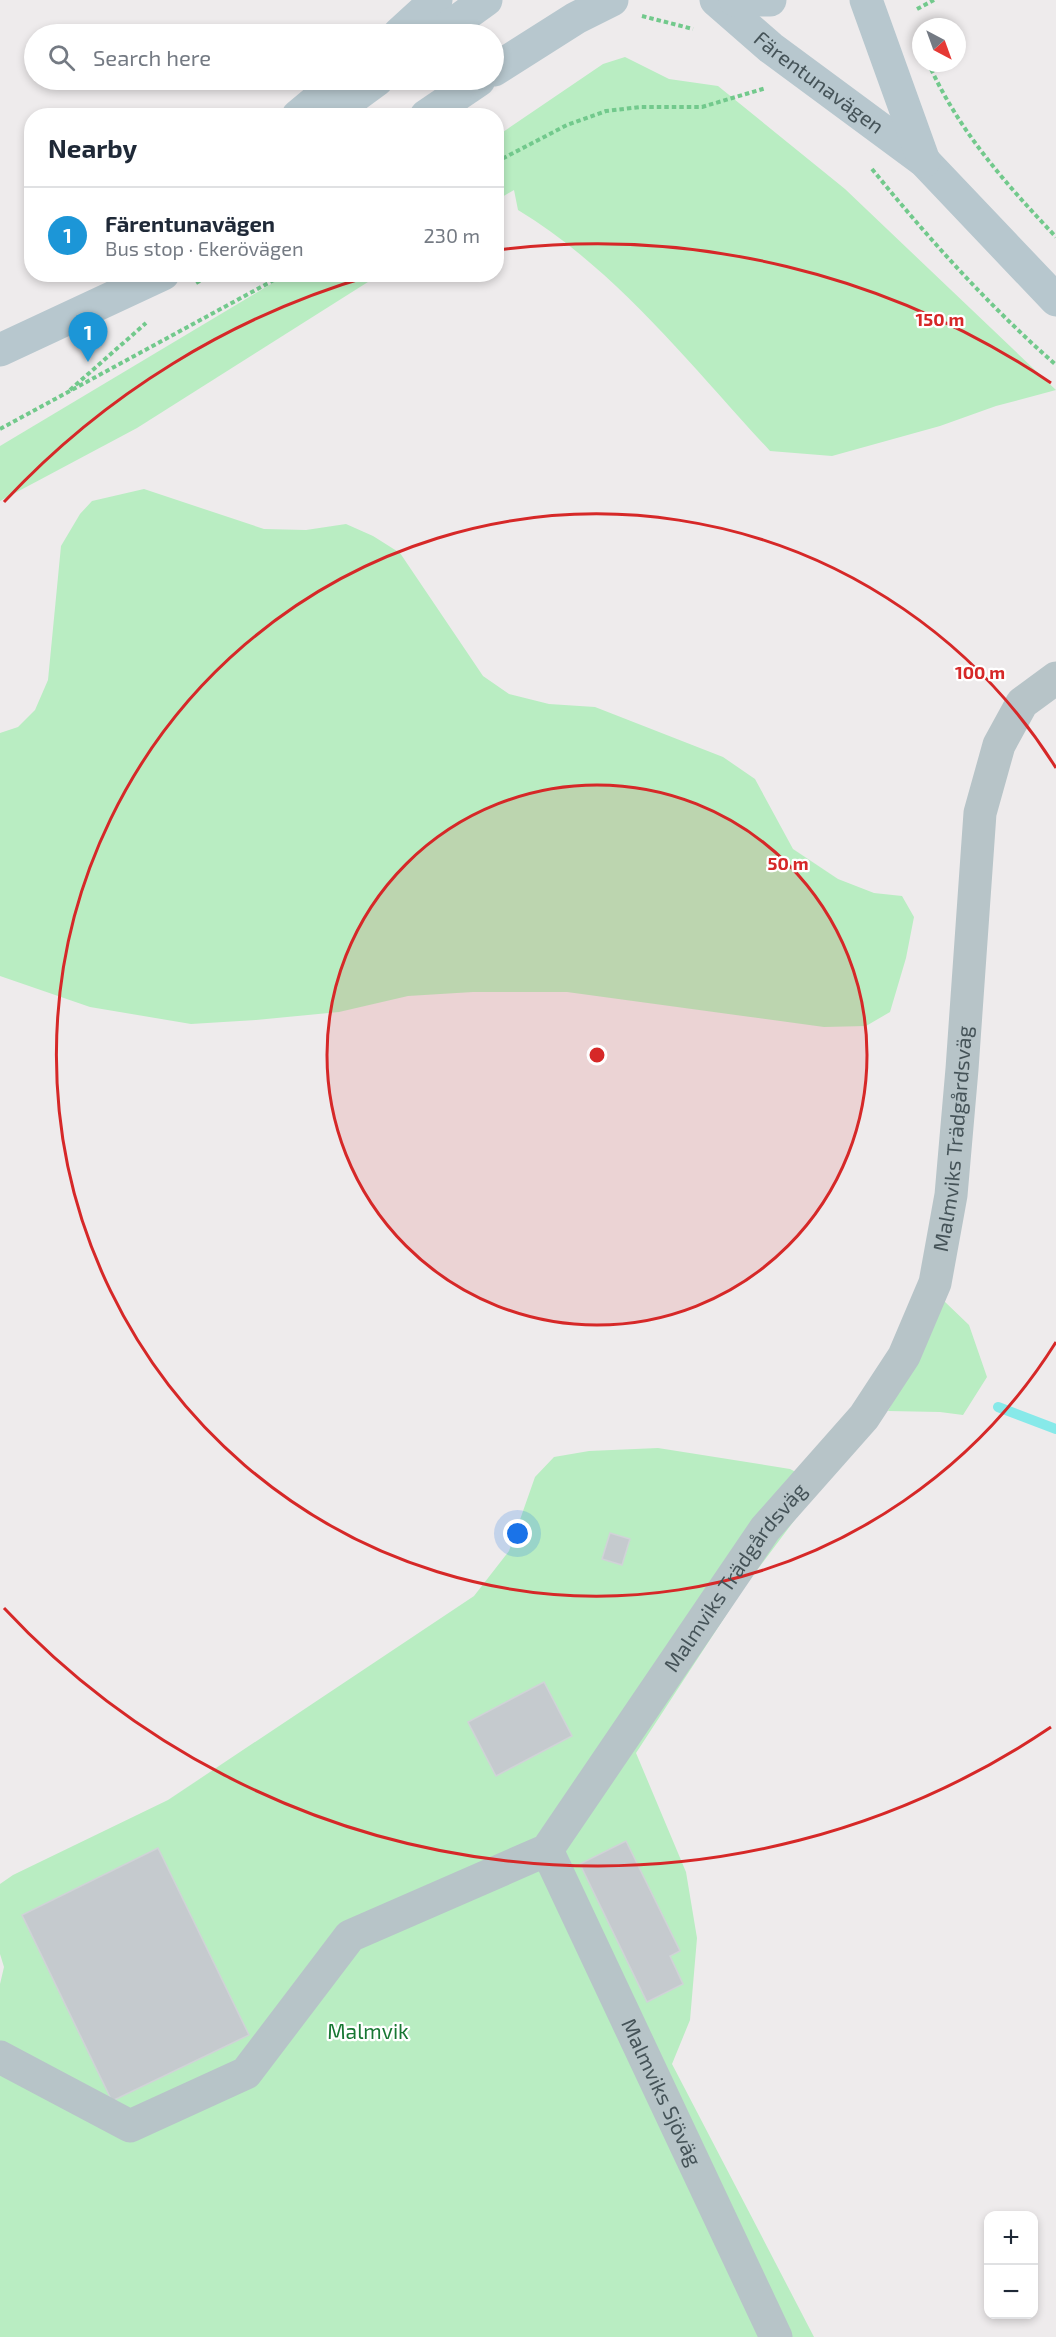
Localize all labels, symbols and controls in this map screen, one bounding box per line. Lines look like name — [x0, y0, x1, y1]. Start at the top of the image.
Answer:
north arrow — [912, 18, 966, 72]
search box — [24, 24, 504, 90]
street label: Färentunavägen — [750, 25, 889, 138]
icon: search — [45, 41, 78, 74]
text: Search here — [93, 44, 211, 70]
text: Nearby — [48, 132, 137, 163]
text: Färentunavägen — [105, 210, 275, 236]
text: 1 — [63, 223, 72, 247]
text: 230 m — [424, 223, 480, 247]
text: Bus stop · Ekerövägen — [105, 236, 304, 260]
text: 150 m — [916, 308, 964, 330]
pin: 1 — [68, 312, 107, 362]
text: 100 m — [955, 661, 1005, 683]
text: 50 m — [767, 852, 809, 874]
street label: Malmviks Trädgårdsväg — [927, 1025, 976, 1253]
centre of rings — [587, 1045, 607, 1065]
street label: Malmviks Trädgårdsväg — [658, 1477, 811, 1676]
your location — [503, 1519, 532, 1548]
street label: Malmviks Sjöväg — [617, 2014, 708, 2170]
park label: Malmvik — [327, 2018, 409, 2043]
map controls — [984, 2211, 1038, 2319]
button: + — [984, 2211, 1038, 2265]
button: − — [984, 2265, 1038, 2319]

